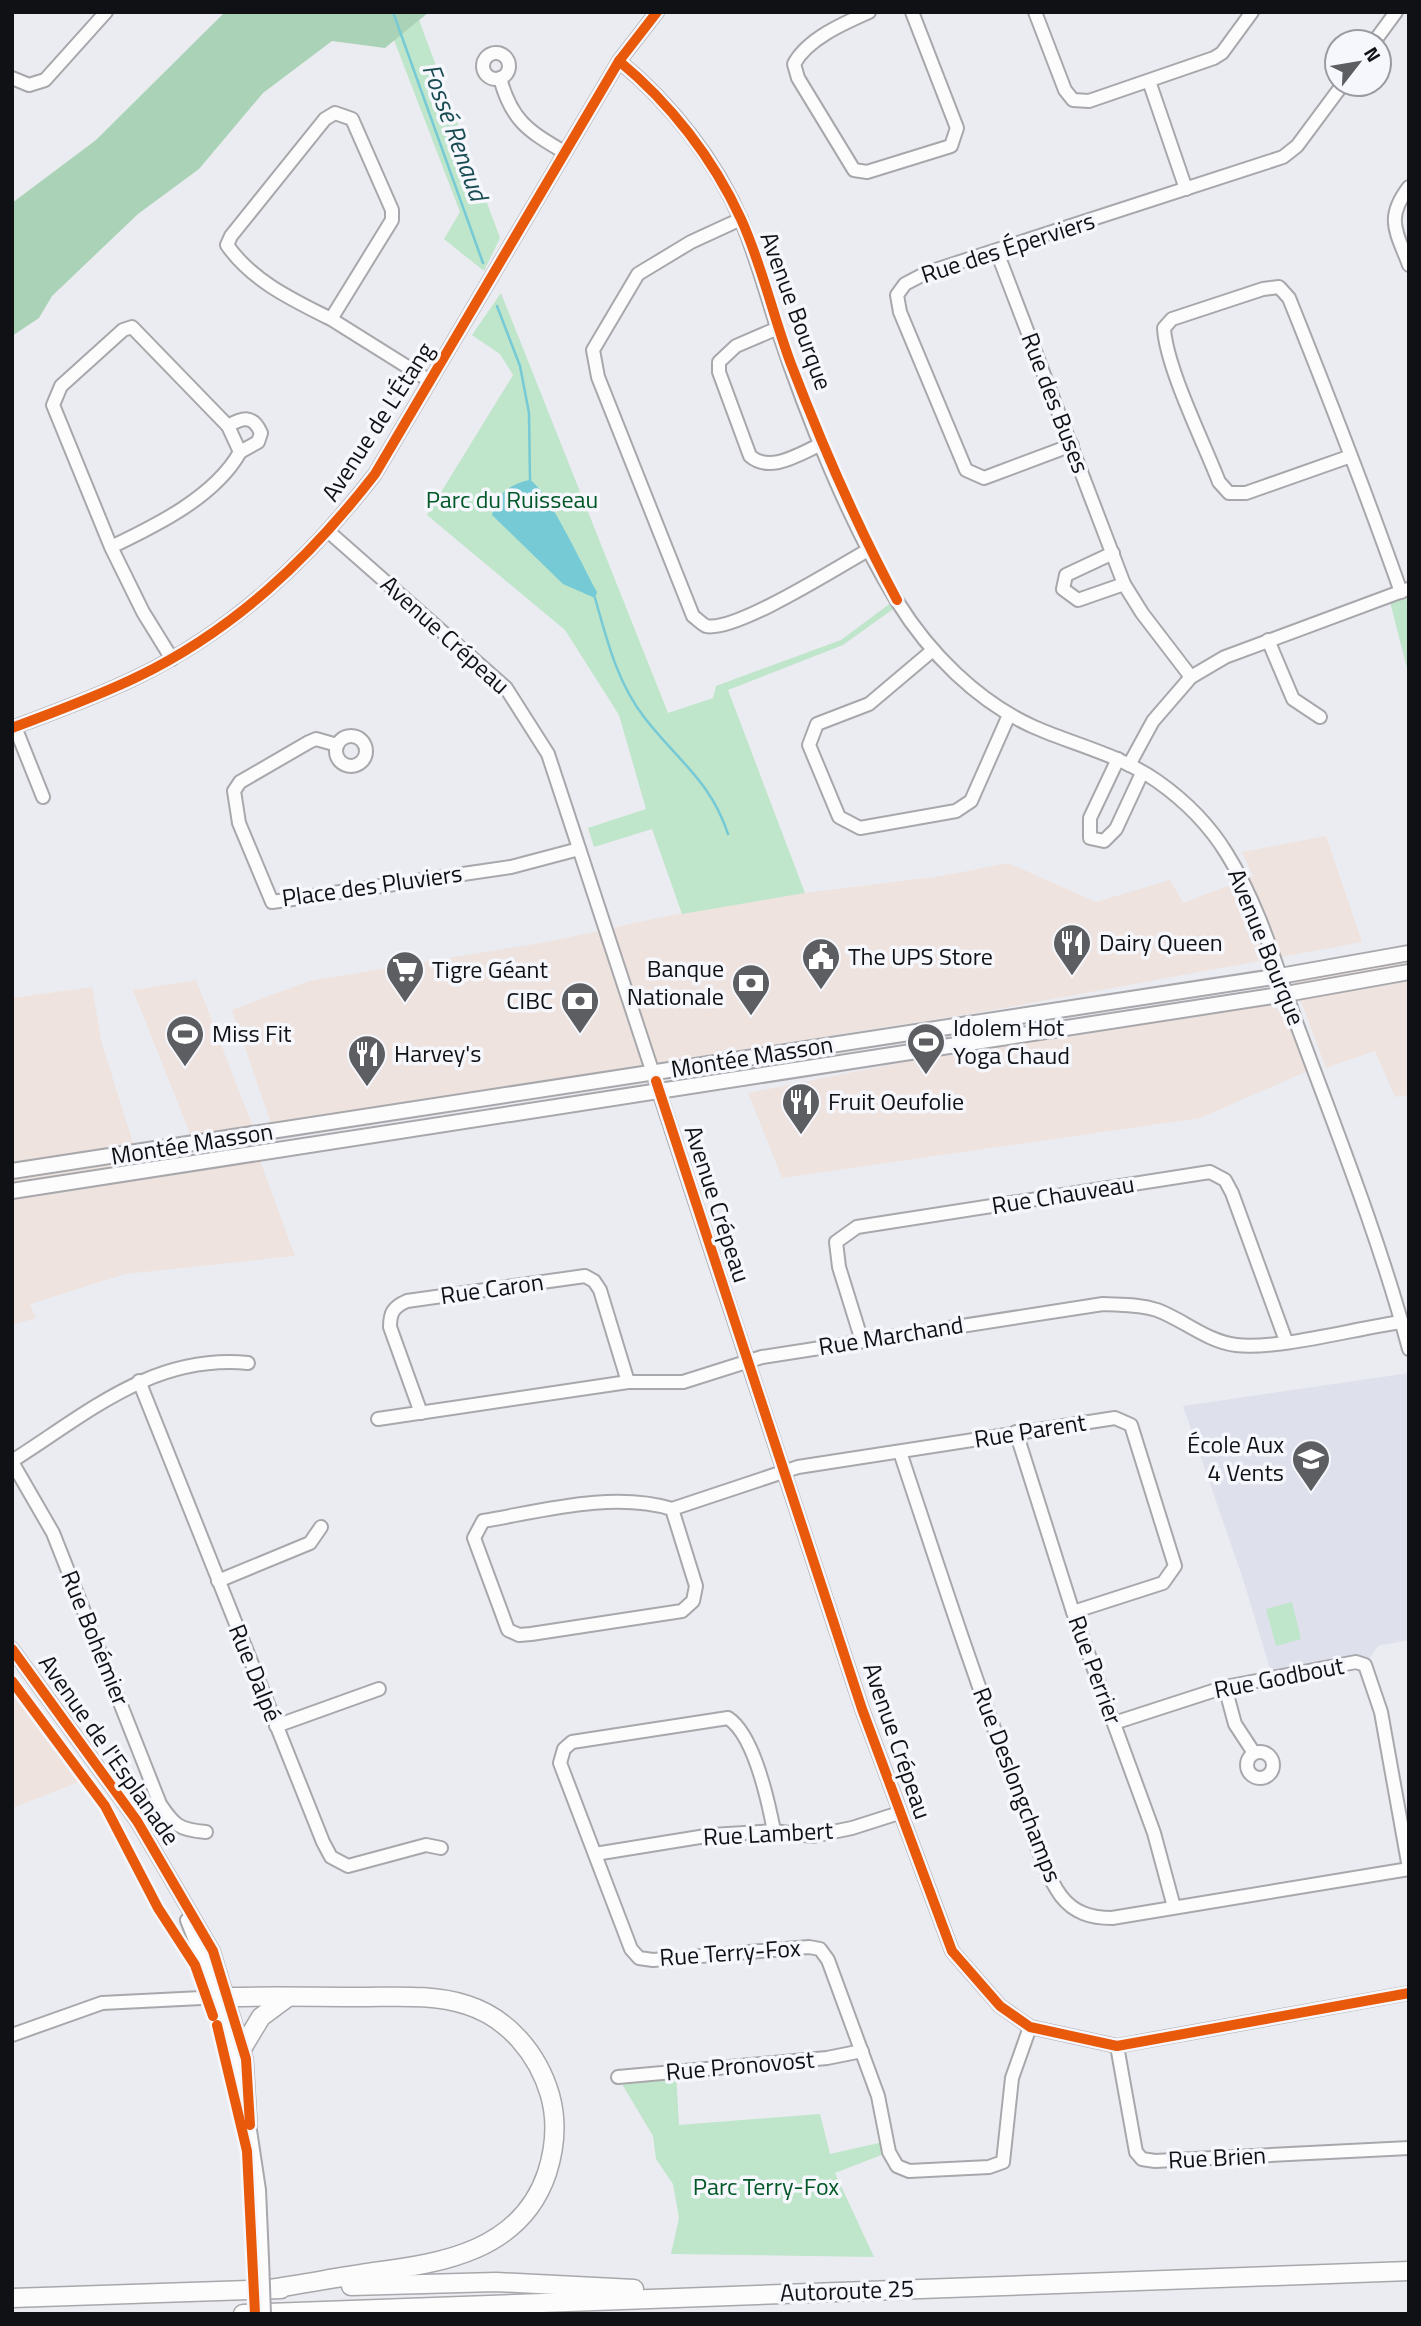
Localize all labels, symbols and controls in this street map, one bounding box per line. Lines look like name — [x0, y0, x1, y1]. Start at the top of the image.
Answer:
north arrow — [1323, 28, 1393, 98]
text: N — [1357, 41, 1389, 67]
water label: Fossé Renaud — [413, 58, 499, 209]
street label: Rue des Éperviers — [916, 202, 1099, 292]
street label: Avenue Bourque — [752, 226, 842, 395]
street label: Rue des Buses — [1013, 327, 1099, 478]
street label: Avenue de L'Étang — [312, 335, 442, 508]
park label: Parc du Ruisseau — [426, 481, 598, 517]
street label: Avenue Crépeau — [373, 566, 518, 702]
street label: Place des Pluviers — [279, 855, 464, 915]
street label: Avenue Bourque — [1219, 863, 1315, 1030]
restaurant icon: Dairy Queen — [1051, 922, 1093, 977]
place label: Dairy Queen — [1099, 924, 1223, 960]
public building icon: The UPS Store — [800, 936, 842, 991]
place label: The UPS Store — [848, 938, 993, 974]
supermarket icon: Tigre Géant — [384, 949, 426, 1004]
place label: Banque Nationale — [627, 950, 724, 1014]
place label: Tigre Géant — [432, 951, 548, 987]
bank icon: Banque Nationale — [730, 962, 772, 1017]
bank icon: CIBC — [559, 980, 601, 1035]
place label: CIBC — [506, 982, 553, 1018]
place label: Idolem Hot Yoga Chaud — [953, 1009, 1070, 1073]
sports icon: Miss Fit — [164, 1013, 206, 1068]
place label: Miss Fit — [212, 1015, 292, 1051]
sports icon: Idolem Hot Yoga Chaud — [905, 1021, 947, 1076]
street label: Montée Masson — [668, 1025, 835, 1087]
restaurant icon: Harvey's — [346, 1033, 388, 1088]
place label: Harvey's — [394, 1035, 481, 1071]
restaurant icon: Fruit Oeufolie — [780, 1081, 822, 1136]
place label: Fruit Oeufolie — [828, 1083, 964, 1119]
street label: Montée Masson — [108, 1112, 275, 1174]
street label: Avenue Crépeau — [676, 1121, 760, 1287]
street label: Rue Chauveau — [989, 1165, 1137, 1223]
street label: Rue Caron — [438, 1263, 546, 1313]
street label: Rue Marchand — [816, 1306, 966, 1364]
street label: Rue Parent — [972, 1403, 1089, 1457]
place label: École Aux 4 Vents — [1187, 1426, 1284, 1490]
school or university icon: École Aux 4 Vents — [1290, 1438, 1332, 1493]
street label: Rue Bohémier — [52, 1565, 139, 1711]
street label: Rue Perrier — [1060, 1610, 1132, 1729]
street label: Rue Dalpé — [220, 1618, 292, 1727]
street label: Avenue de l'Esplanade — [30, 1647, 189, 1852]
street label: Rue Godbout — [1211, 1647, 1347, 1707]
street label: Avenue Crépeau — [854, 1658, 942, 1824]
street label: Rue Deslongchamps — [964, 1682, 1072, 1887]
street label: Rue Lambert — [702, 1812, 834, 1854]
street label: Rue Terry-Fox — [658, 1929, 802, 1975]
street label: Rue Pronovost — [664, 2041, 816, 2089]
street label: Rue Brien — [1167, 2136, 1267, 2178]
park label: Parc Terry-Fox — [693, 2168, 839, 2204]
street label: Autoroute 25 — [779, 2270, 915, 2310]

